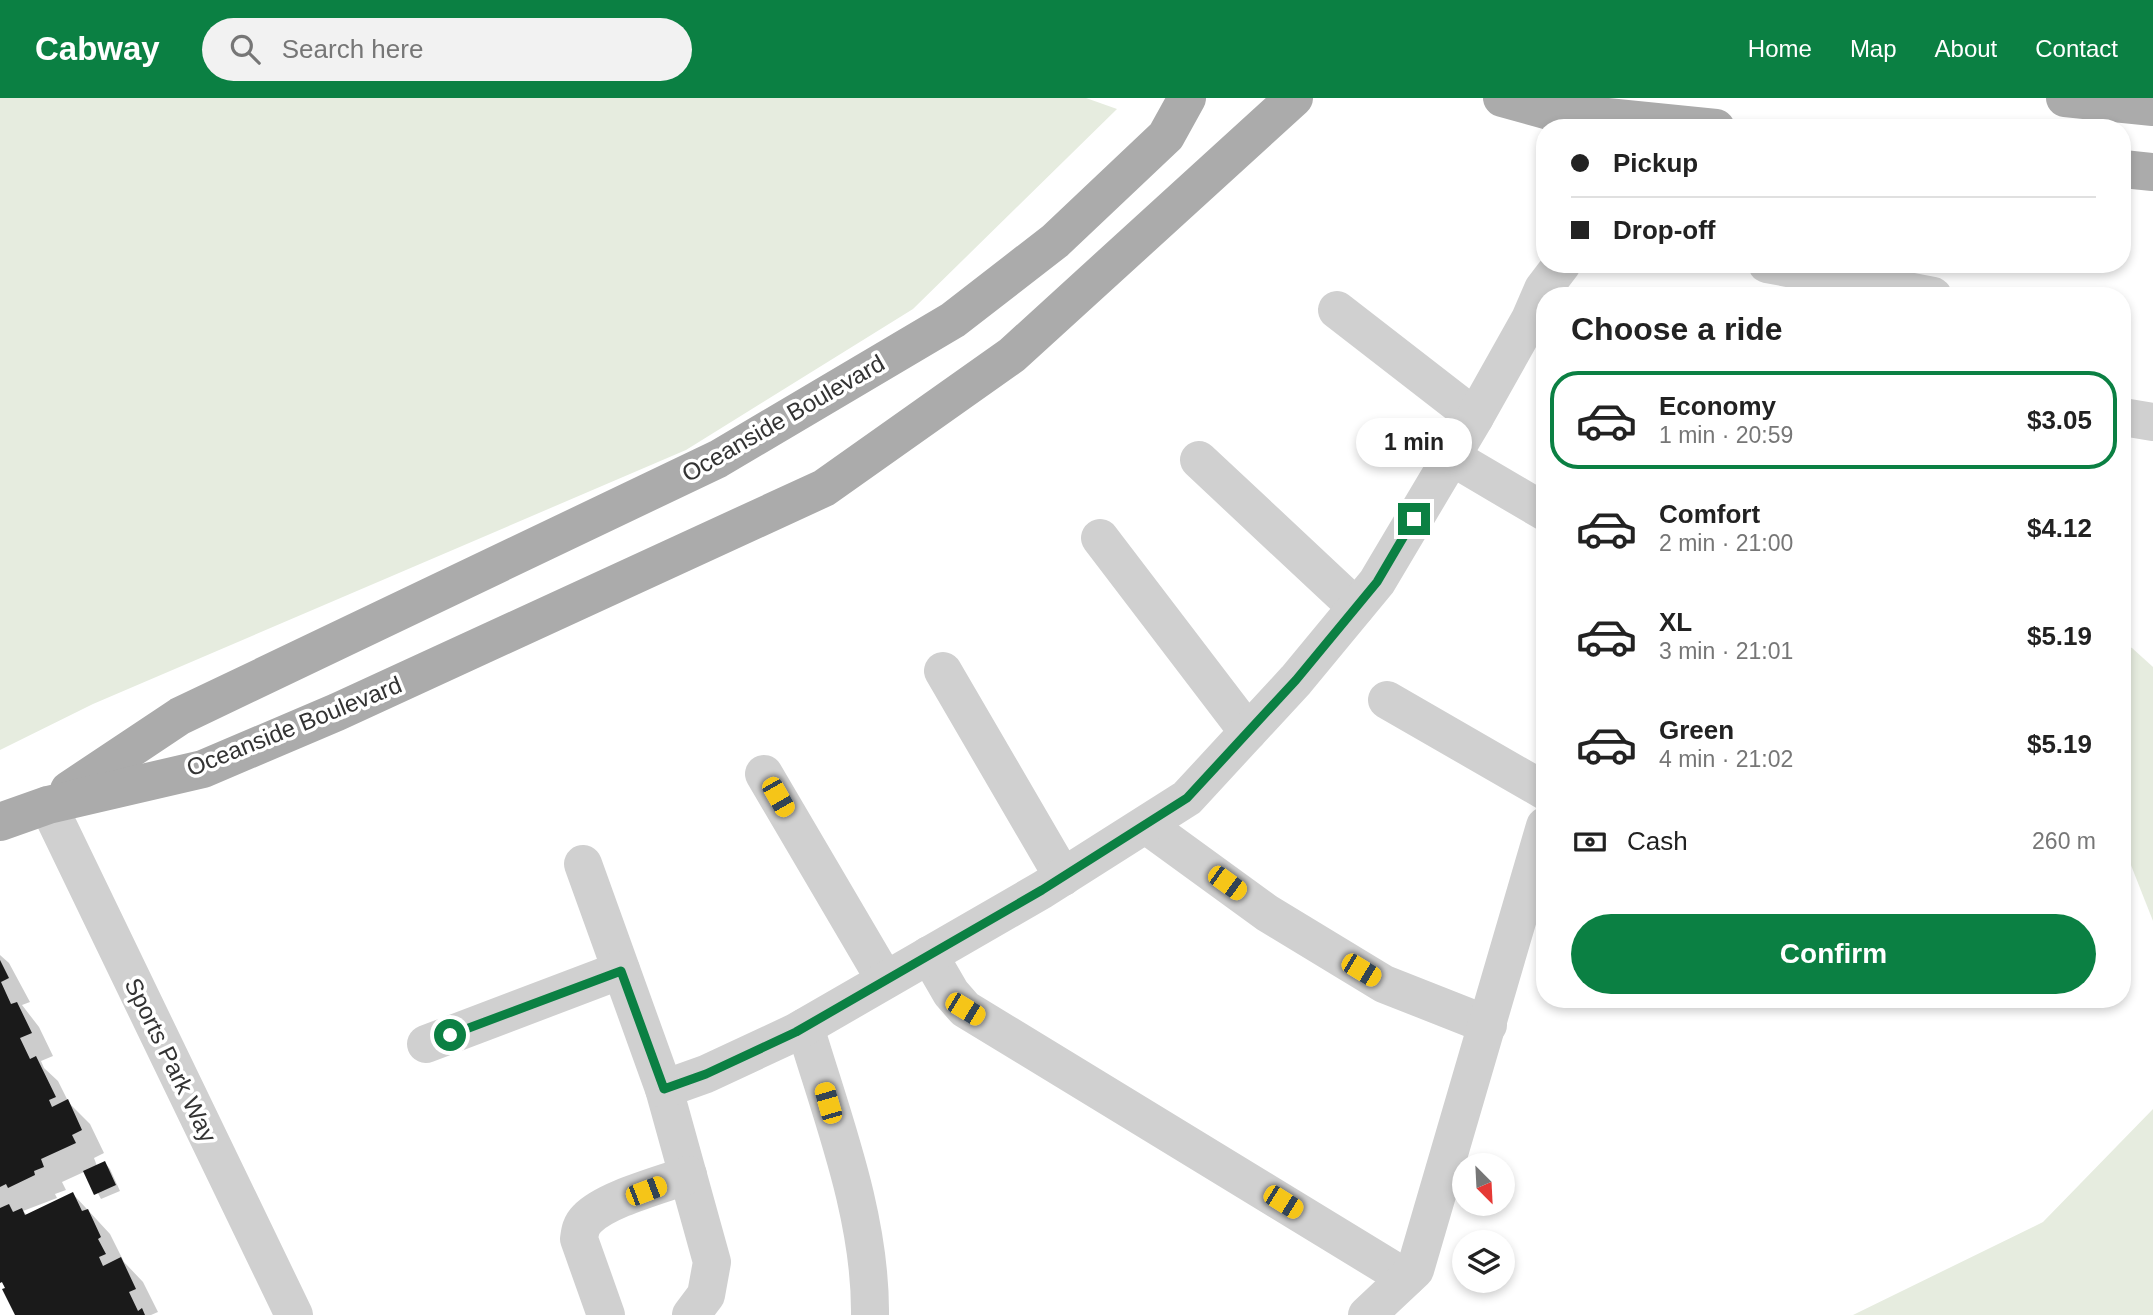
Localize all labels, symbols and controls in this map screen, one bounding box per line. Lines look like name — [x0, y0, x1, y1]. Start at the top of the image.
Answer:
search box — [202, 18, 692, 81]
text: Cabway — [35, 30, 160, 67]
icon: search — [226, 30, 264, 68]
text: Search here — [282, 34, 423, 64]
text: Home — [1748, 35, 1812, 62]
text: Map — [1850, 35, 1897, 62]
text: About — [1935, 35, 1997, 62]
text: Contact — [2035, 35, 2118, 62]
text: Pickup — [1613, 148, 1698, 178]
text: Drop-off — [1613, 215, 1716, 245]
text: Choose a ride — [1571, 311, 1783, 347]
street label: Oceanside Boulevard — [677, 349, 889, 487]
icon: car — [1575, 389, 1638, 452]
text: Economy — [1659, 391, 1776, 421]
text: $3.05 — [2027, 405, 2092, 435]
callout: 1 min — [1356, 418, 1472, 466]
text: 1 min · 20:59 — [1659, 422, 1793, 448]
text: 1 min — [1384, 429, 1444, 455]
icon: car — [1575, 497, 1638, 560]
text: Comfort — [1659, 499, 1760, 529]
route end — [1398, 503, 1430, 535]
text: $4.12 — [2027, 513, 2092, 543]
text: 2 min · 21:00 — [1659, 530, 1793, 556]
icon: car — [1575, 605, 1638, 668]
text: XL — [1659, 607, 1692, 637]
text: $5.19 — [2027, 621, 2092, 651]
text: 3 min · 21:01 — [1659, 638, 1793, 664]
street label: Oceanside Boulevard — [183, 670, 405, 782]
icon: car — [1575, 713, 1638, 776]
text: Green — [1659, 715, 1734, 745]
text: $5.19 — [2027, 729, 2092, 759]
text: 4 min · 21:02 — [1659, 746, 1793, 772]
car — [759, 774, 798, 820]
icon: cash — [1571, 823, 1609, 861]
text: Cash — [1627, 826, 1688, 856]
text: 260 m — [2032, 828, 2096, 854]
car — [1204, 862, 1251, 904]
button: Confirm — [1571, 914, 2096, 994]
car — [1338, 950, 1385, 990]
street label: Sports Park Way — [120, 974, 222, 1146]
car — [942, 989, 989, 1029]
route start — [434, 1019, 466, 1051]
car — [813, 1080, 844, 1126]
north arrow — [1452, 1153, 1516, 1216]
map controls — [1452, 1153, 1515, 1293]
car — [623, 1174, 670, 1208]
car — [1260, 1182, 1307, 1222]
button: layers — [1452, 1230, 1515, 1293]

